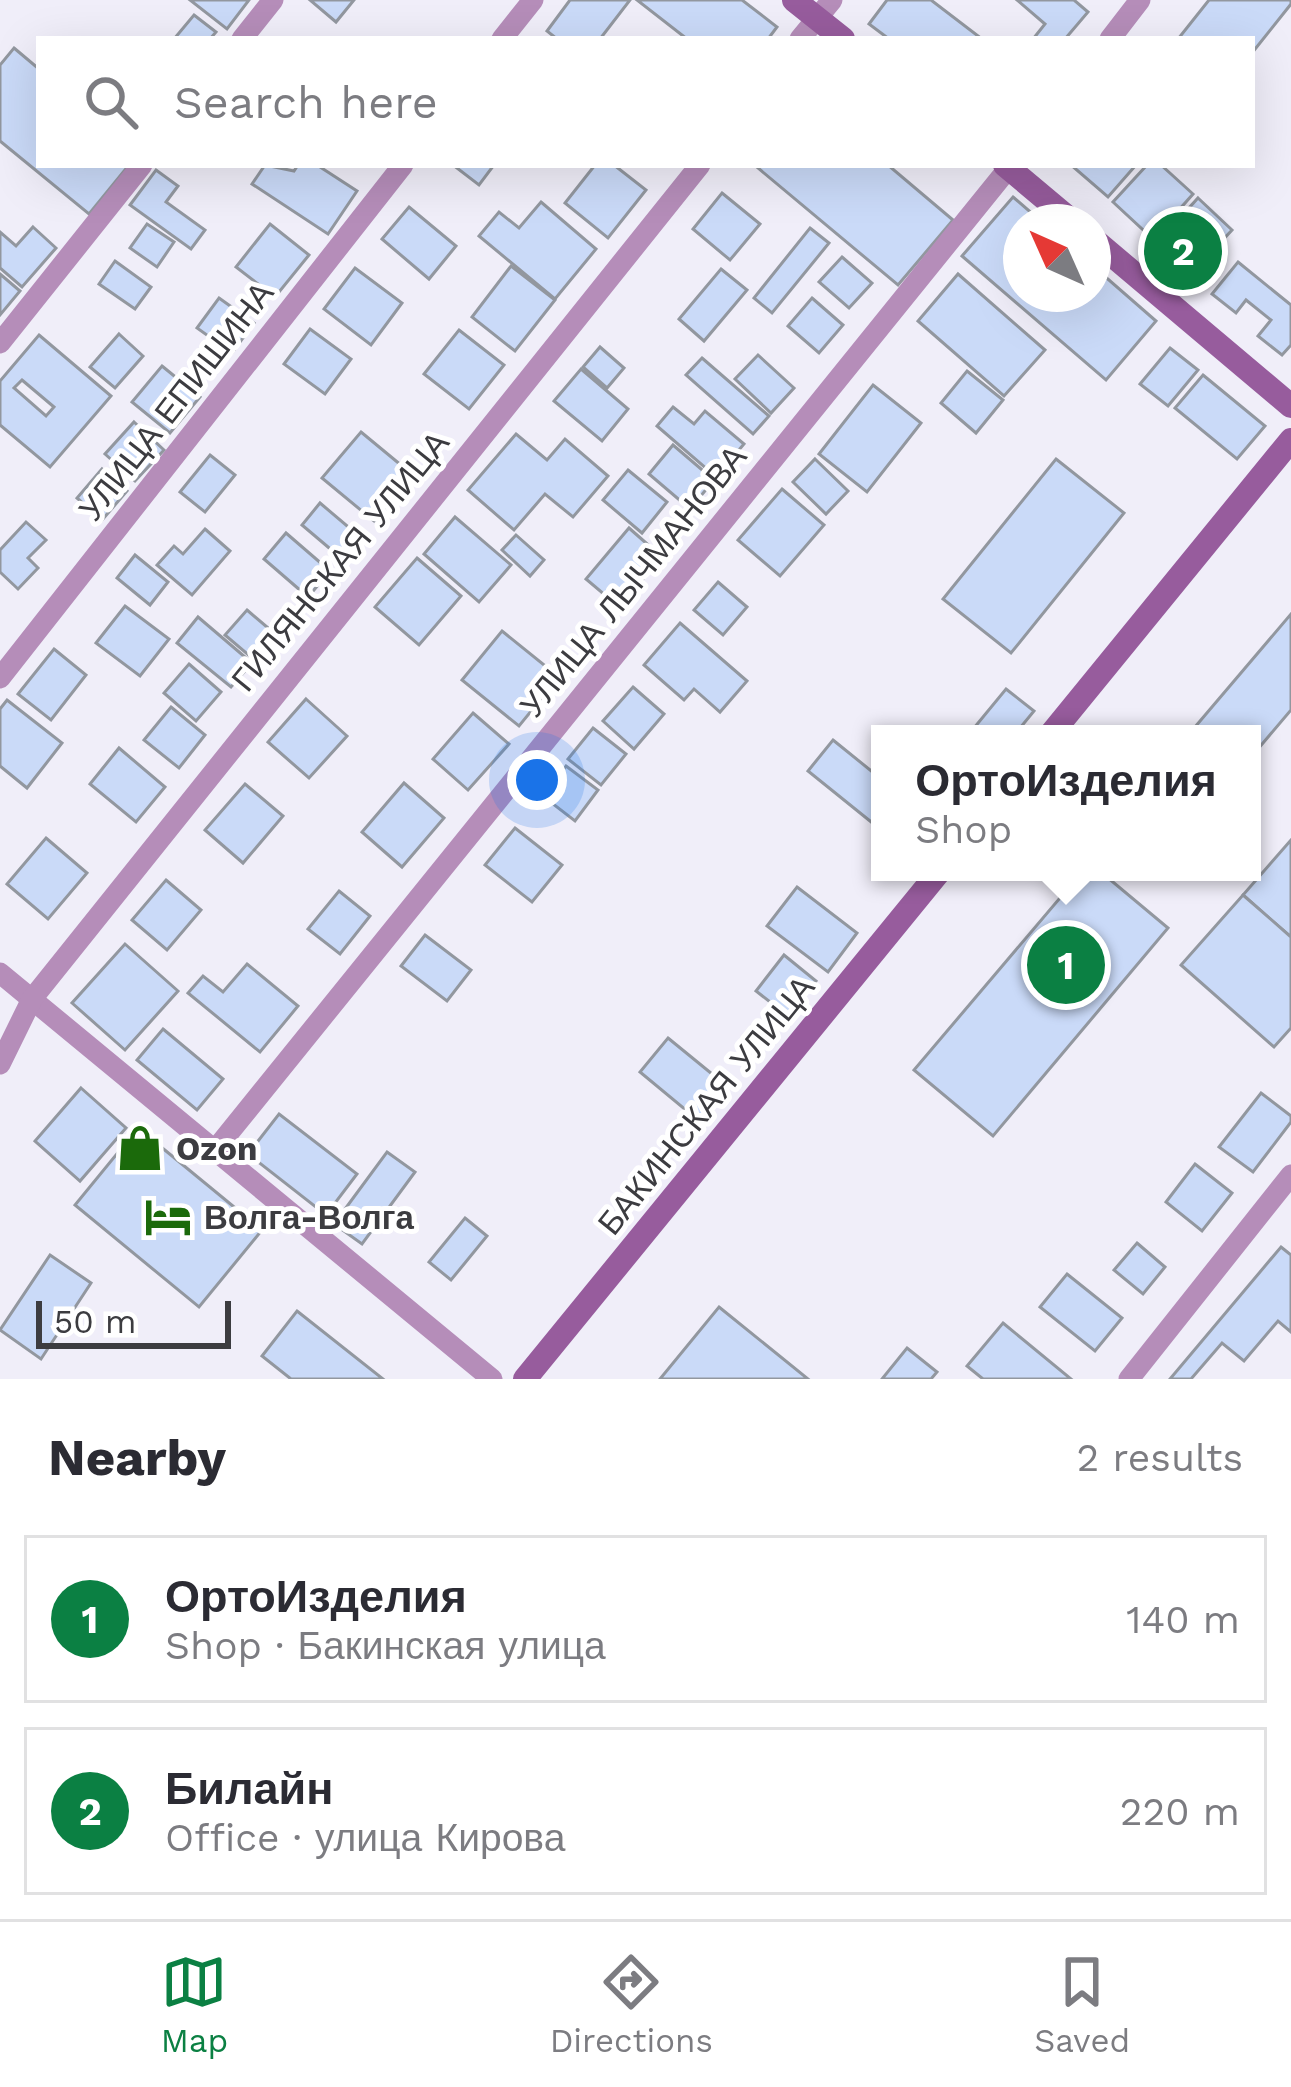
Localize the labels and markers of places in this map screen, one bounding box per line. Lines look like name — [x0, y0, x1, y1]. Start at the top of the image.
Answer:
pin: 2 — [1144, 206, 1222, 296]
pin: 1 — [1027, 920, 1105, 1010]
shop icon: Ozon — [115, 1123, 165, 1173]
place label: Ozon — [176, 1129, 257, 1168]
hotel icon: Волга-Волга — [143, 1192, 193, 1242]
place label: Волга-Волга — [204, 1198, 415, 1237]

